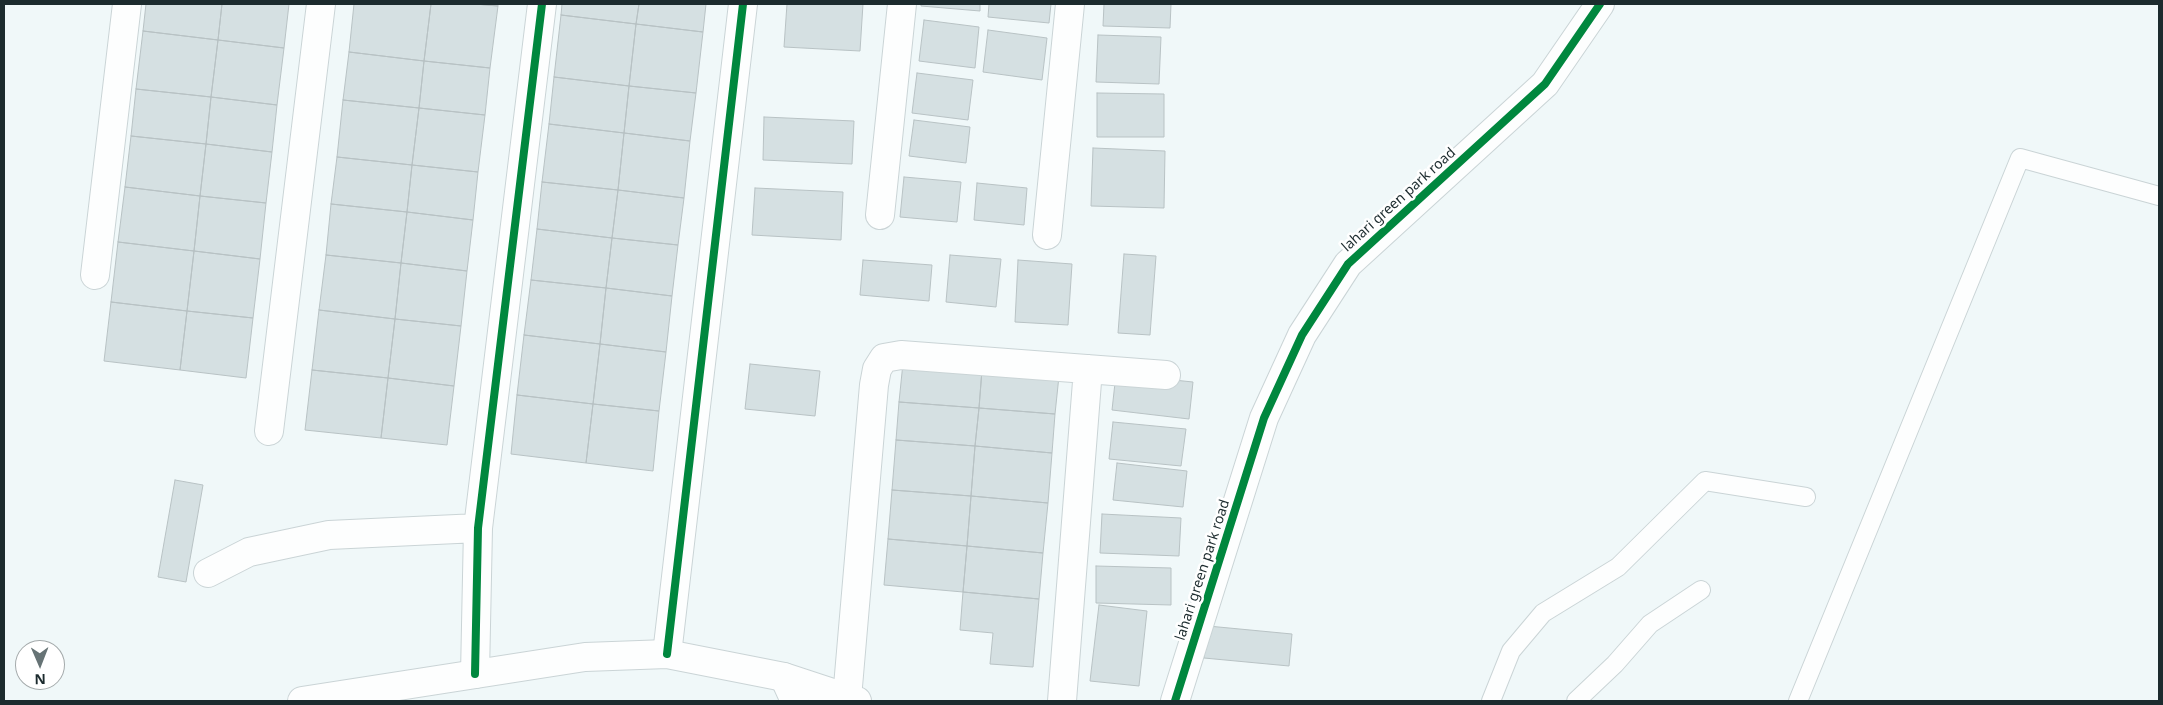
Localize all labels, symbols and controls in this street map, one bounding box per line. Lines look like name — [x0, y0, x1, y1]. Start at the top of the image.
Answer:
street label: lahari green park road — [1339, 145, 1459, 255]
street label: lahari green park road — [1172, 498, 1234, 642]
north arrow — [15, 640, 65, 690]
text: N — [34, 670, 46, 689]

